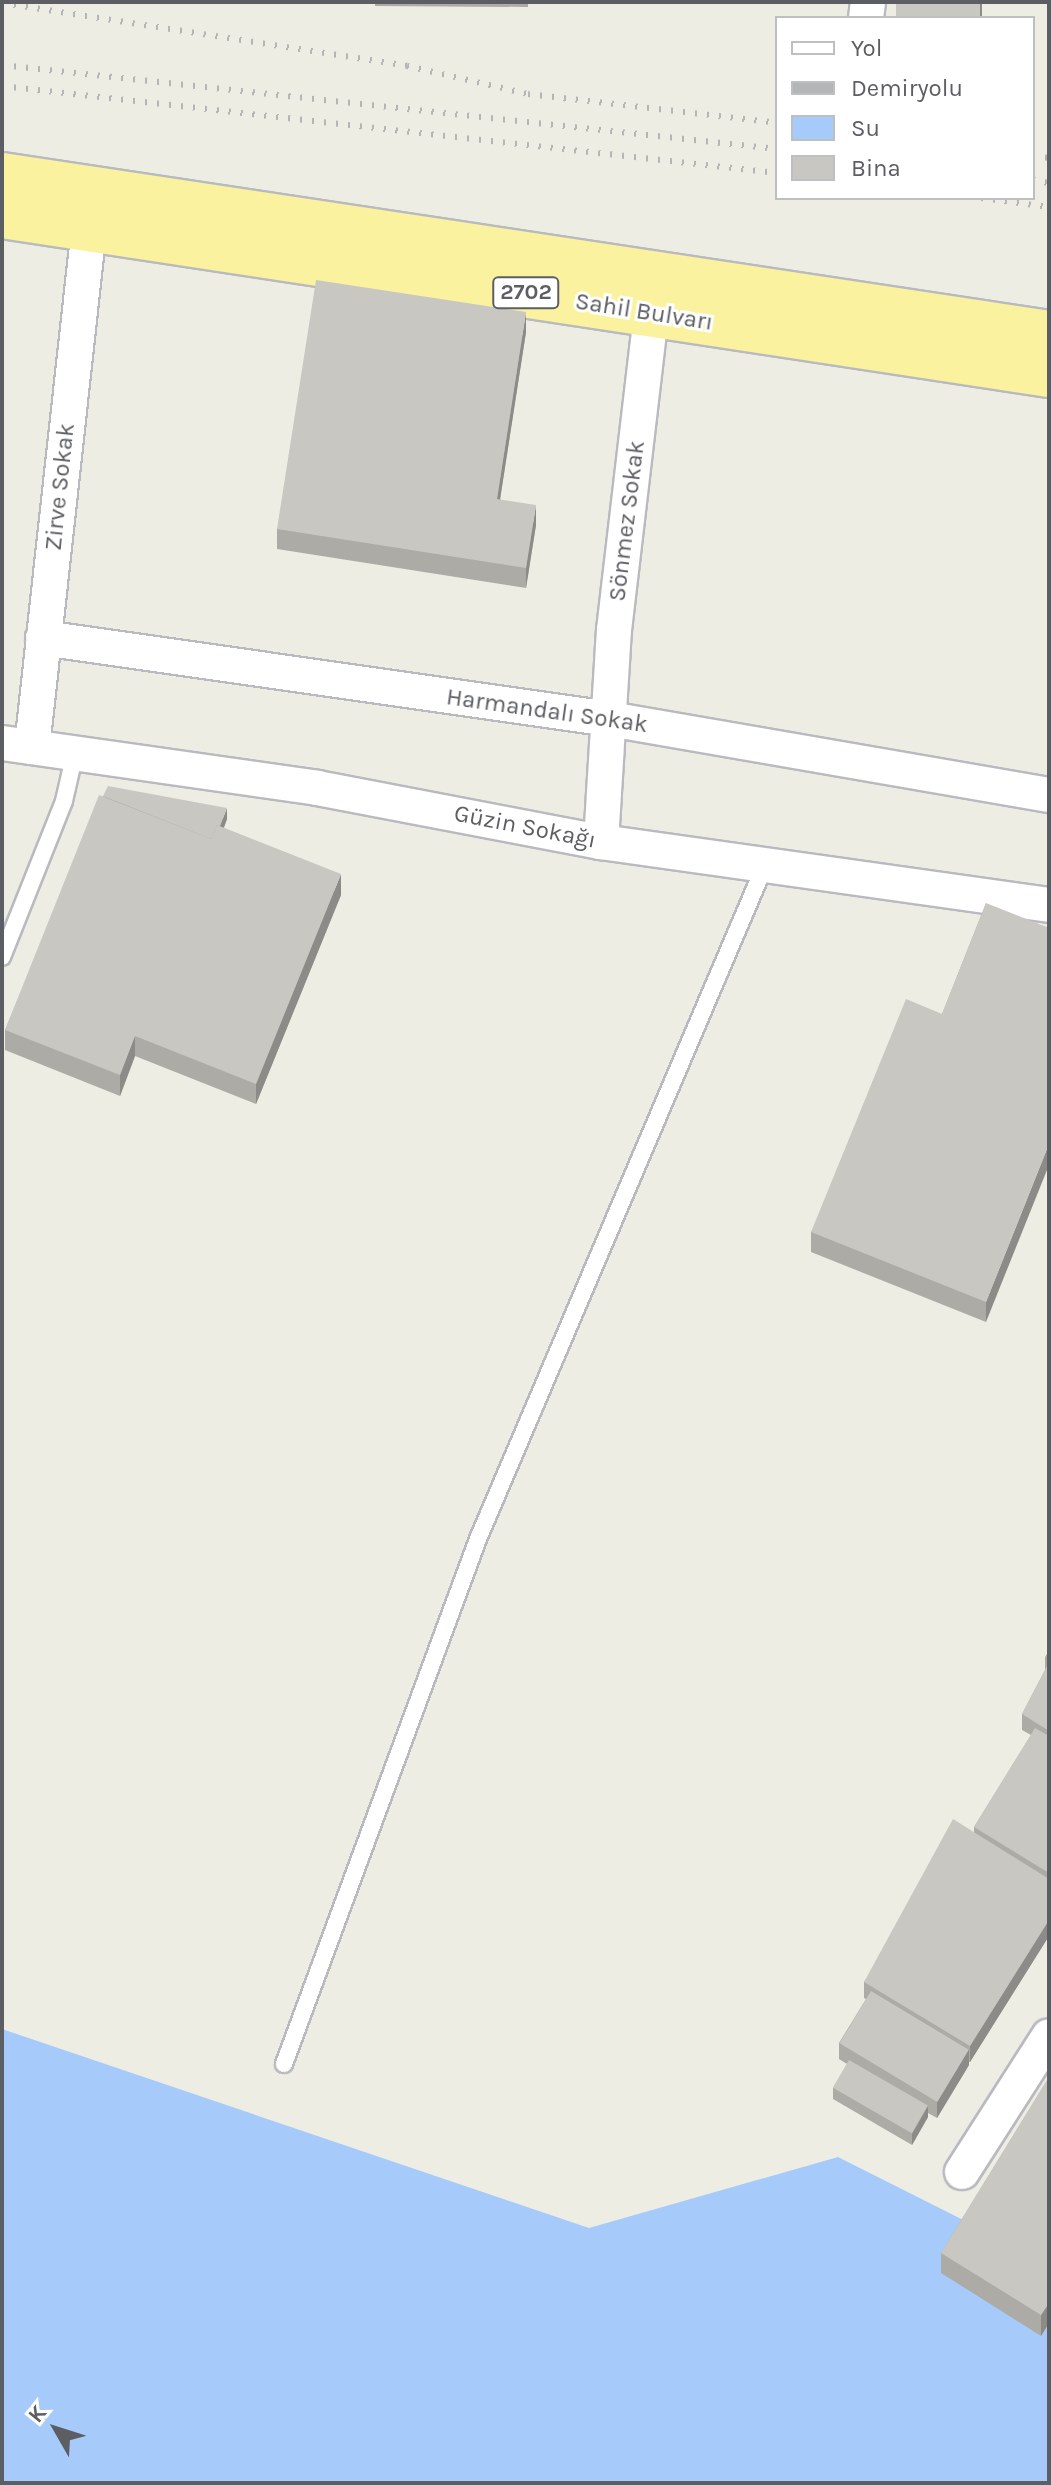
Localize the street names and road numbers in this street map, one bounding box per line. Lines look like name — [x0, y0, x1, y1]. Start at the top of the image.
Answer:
road number: 2702 — [492, 275, 560, 311]
street label: Sahil Bulvarı — [573, 287, 715, 337]
street label: Zirve Sokak — [39, 422, 81, 552]
street label: Sönmez Sokak — [603, 439, 651, 603]
street label: Harmandalı Sokak — [444, 683, 650, 739]
street label: Güzin Sokağı — [452, 799, 598, 855]

